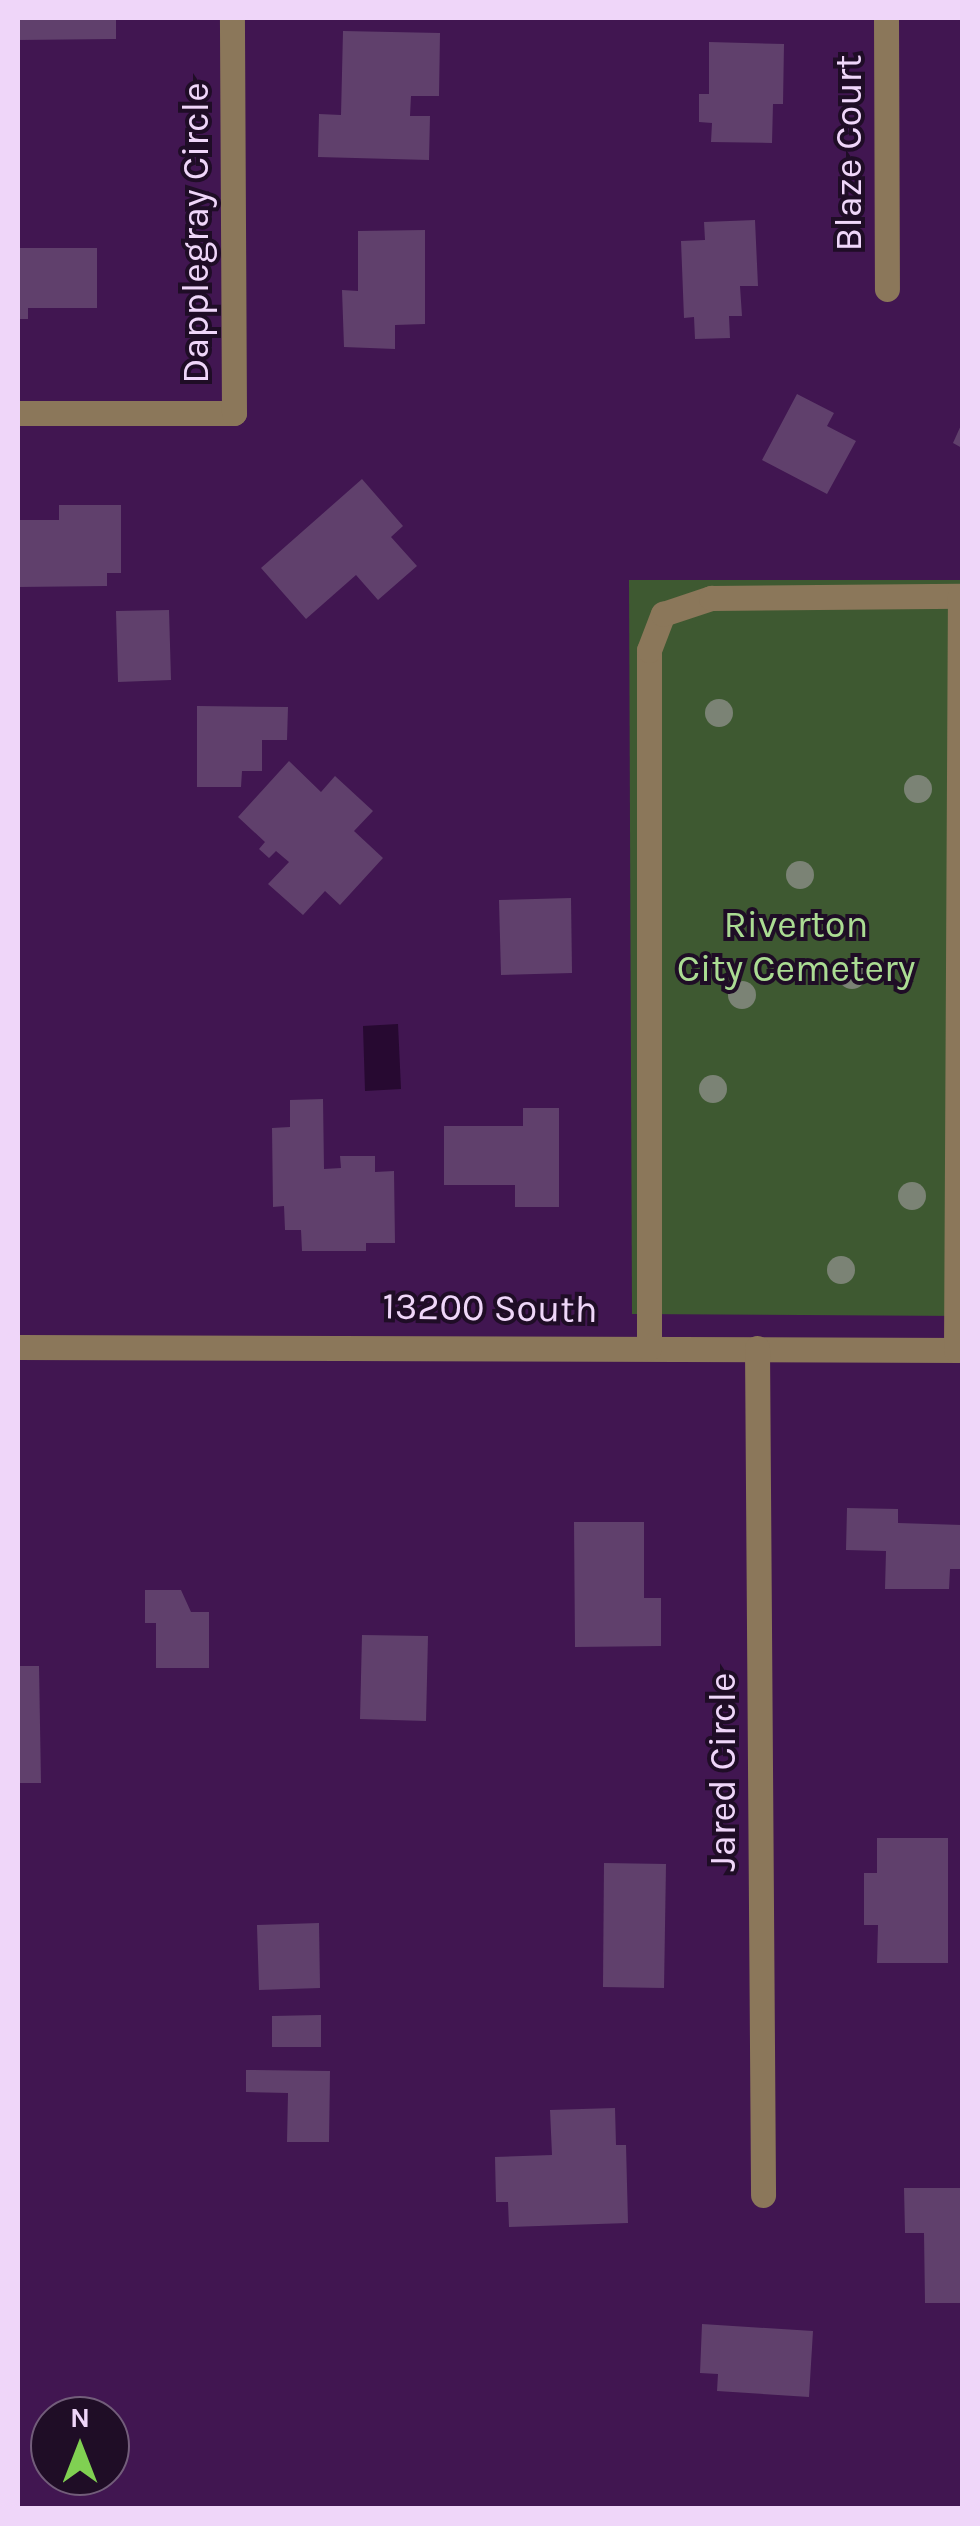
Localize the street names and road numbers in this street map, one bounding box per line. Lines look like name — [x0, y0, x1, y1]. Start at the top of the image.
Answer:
street label: Blaze Court — [826, 55, 872, 251]
street label: Dapplegray Circle — [173, 82, 219, 384]
street label: 13200 South — [382, 1283, 598, 1333]
street label: Jared Circle — [700, 1672, 746, 1872]

